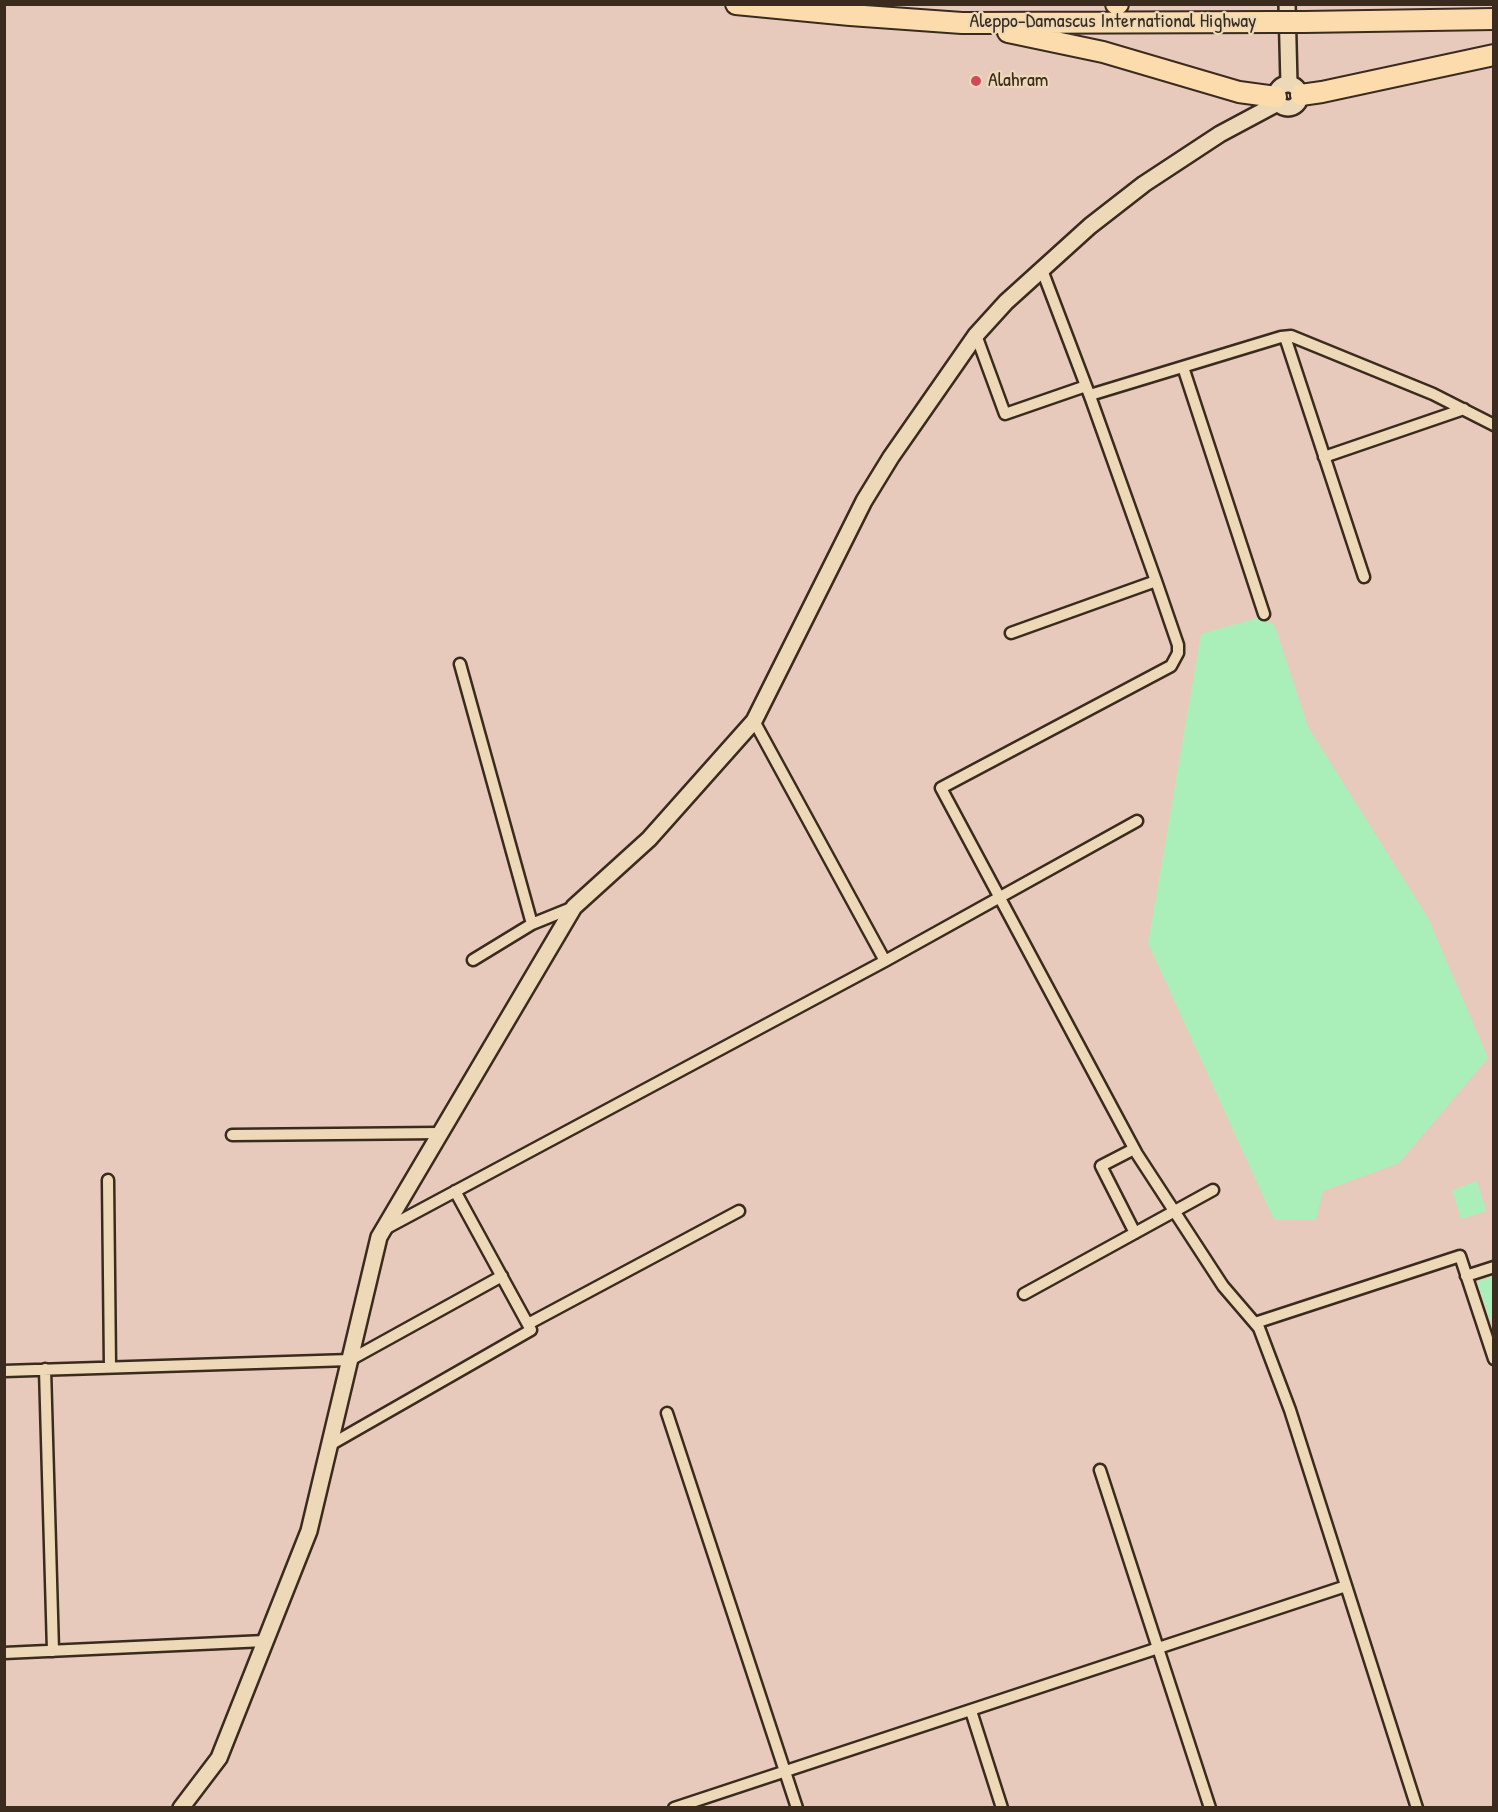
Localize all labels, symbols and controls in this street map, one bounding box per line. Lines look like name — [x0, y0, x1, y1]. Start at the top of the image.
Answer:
street label: Aleppo-Damascus International Highway — [970, 10, 1256, 34]
place label: Alahram — [988, 69, 1048, 93]
marker: Alahram — [969, 74, 983, 88]

